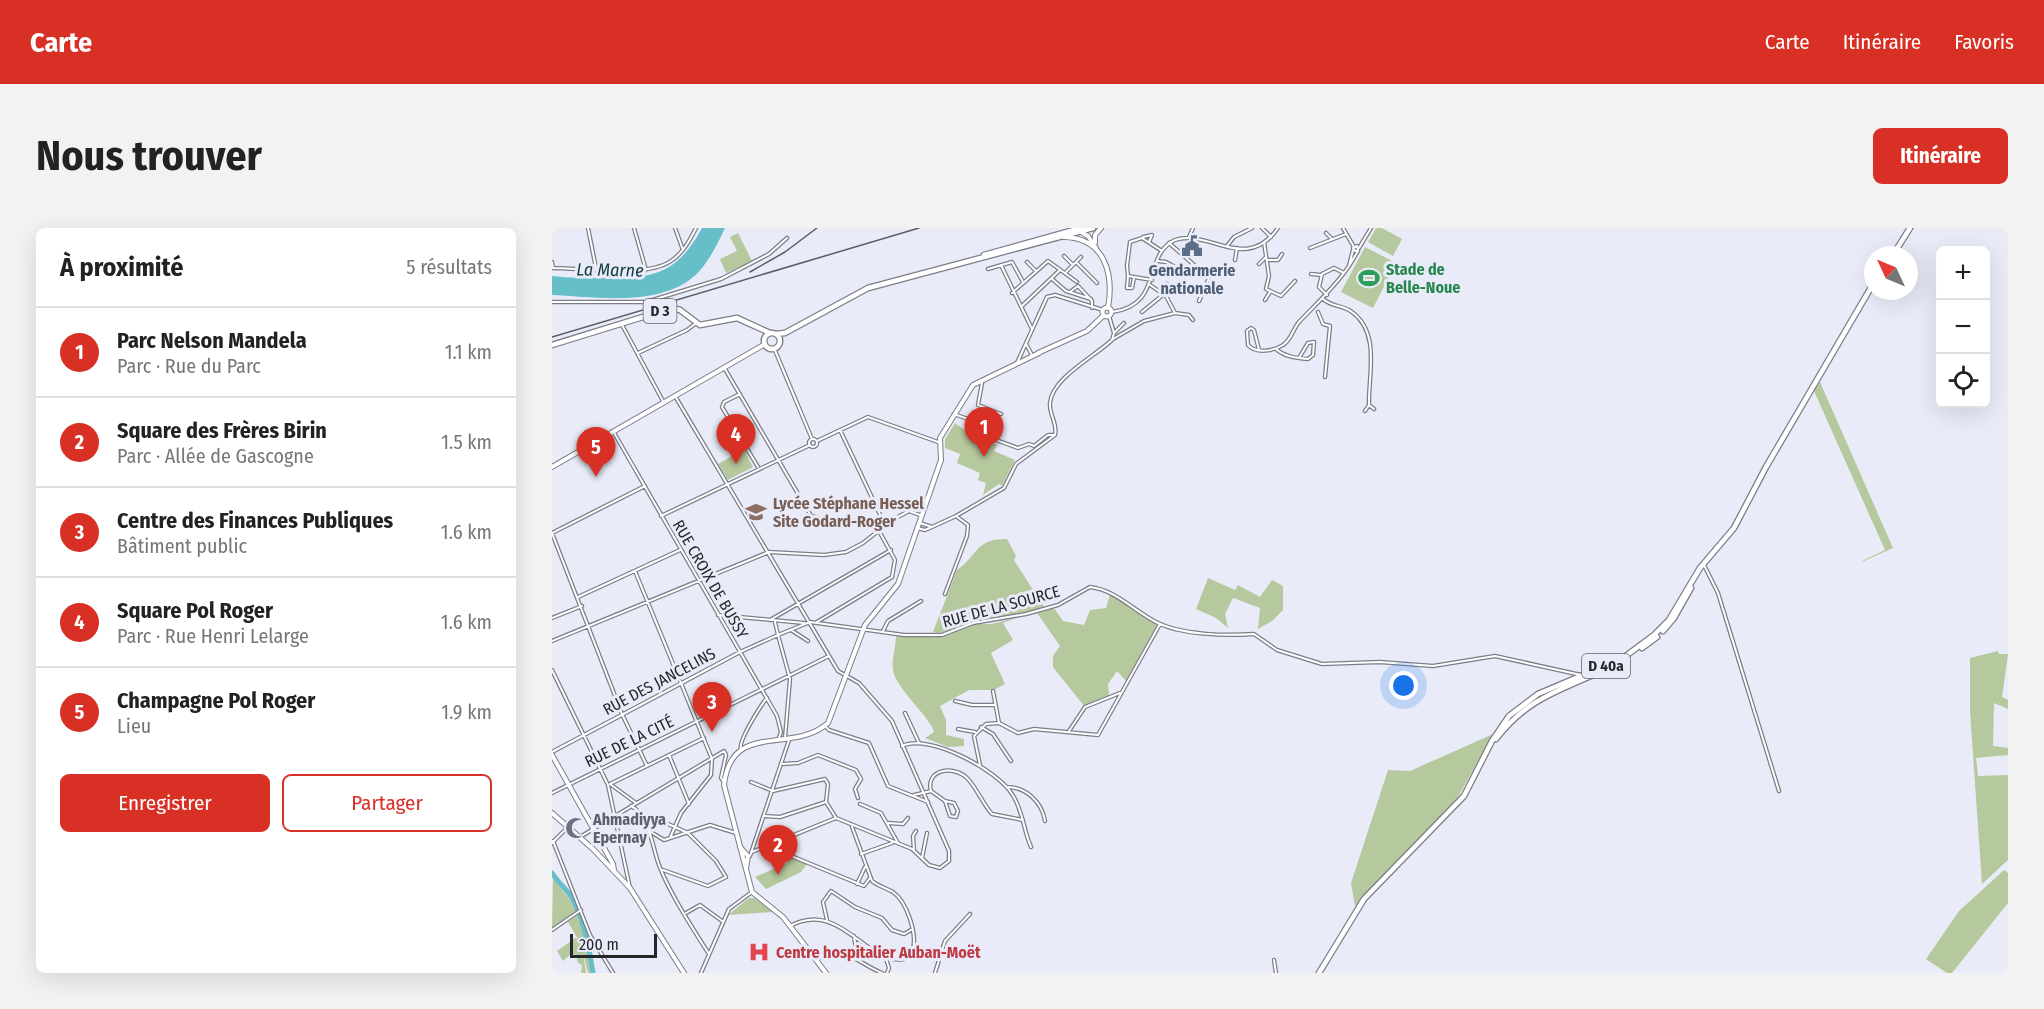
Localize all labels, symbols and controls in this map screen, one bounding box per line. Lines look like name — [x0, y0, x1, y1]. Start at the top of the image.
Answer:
text: Carte — [30, 26, 92, 59]
text: Carte — [1765, 29, 1810, 55]
text: Itinéraire — [1843, 29, 1921, 55]
text: Favoris — [1954, 29, 2014, 55]
button: Itinéraire — [1873, 128, 2008, 184]
text: Nous trouver — [36, 131, 262, 181]
public building icon: Gendarmerie nationale — [1180, 234, 1204, 258]
north arrow — [1864, 246, 1918, 300]
map controls — [1936, 246, 1990, 408]
button: + — [1936, 246, 1990, 300]
text: À proximité — [60, 252, 183, 283]
text: 5 résultats — [406, 255, 492, 279]
water label: La Marne — [576, 258, 644, 282]
place label: Stade de Belle-Noue — [1386, 260, 1460, 297]
place label: Gendarmerie nationale — [1149, 261, 1235, 298]
sports icon: Stade de Belle-Noue — [1357, 266, 1381, 290]
road number: D 3 — [644, 299, 676, 323]
button: − — [1936, 300, 1990, 354]
text: Parc Nelson Mandela — [117, 327, 307, 354]
text: 1 — [75, 340, 84, 364]
text: 1.1 km — [445, 340, 492, 364]
text: Parc · Rue du Parc — [117, 354, 261, 378]
button: locate — [1936, 354, 1990, 408]
pin: 1 — [964, 408, 1004, 457]
pin: 4 — [716, 414, 756, 464]
text: Square des Frères Birin — [117, 417, 327, 444]
pin: 5 — [576, 428, 615, 477]
text: 2 — [75, 430, 84, 454]
text: 1.5 km — [441, 430, 492, 454]
text: Parc · Allée de Gascogne — [117, 444, 314, 468]
place label: Lycée Stéphane Hessel Site Godard-Roger — [773, 494, 924, 531]
school or university icon: Lycée Stéphane Hessel Site Godard-Roger — [744, 500, 768, 524]
text: Centre des Finances Publiques — [117, 507, 393, 534]
street label: RUE CROIX DE BUSSY — [669, 517, 752, 642]
text: 3 — [75, 520, 84, 544]
text: 1.6 km — [441, 520, 492, 544]
text: Bâtiment public — [117, 534, 247, 558]
street label: RUE DE LA SOURCE — [940, 582, 1062, 631]
text: Square Pol Roger — [117, 597, 273, 624]
text: 4 — [74, 610, 85, 634]
text: 1.6 km — [441, 610, 492, 634]
text: Parc · Rue Henri Lelarge — [117, 624, 309, 648]
street label: RUE DES JANCELINS — [600, 644, 719, 719]
road number: D 40a — [1582, 654, 1630, 678]
your location — [1389, 671, 1418, 700]
pin: 3 — [692, 682, 732, 732]
text: Champagne Pol Roger — [117, 687, 315, 714]
text: 5 — [75, 700, 84, 724]
text: 1.9 km — [441, 700, 492, 724]
street label: RUE DE LA CITÉ — [582, 712, 677, 771]
text: Lieu — [117, 714, 151, 738]
button: Enregistrer — [60, 774, 270, 832]
button: Partager — [282, 774, 492, 832]
place label: Ahmadiyya Epernay — [592, 810, 666, 847]
mosque icon: Ahmadiyya Epernay — [564, 816, 588, 840]
pin: 2 — [758, 826, 798, 875]
scale bar — [570, 931, 657, 958]
text: 200 m — [579, 935, 619, 954]
hospital icon: Centre hospitalier Auban-Moët — [747, 940, 771, 964]
place label: Centre hospitalier Auban-Moët — [776, 943, 981, 962]

